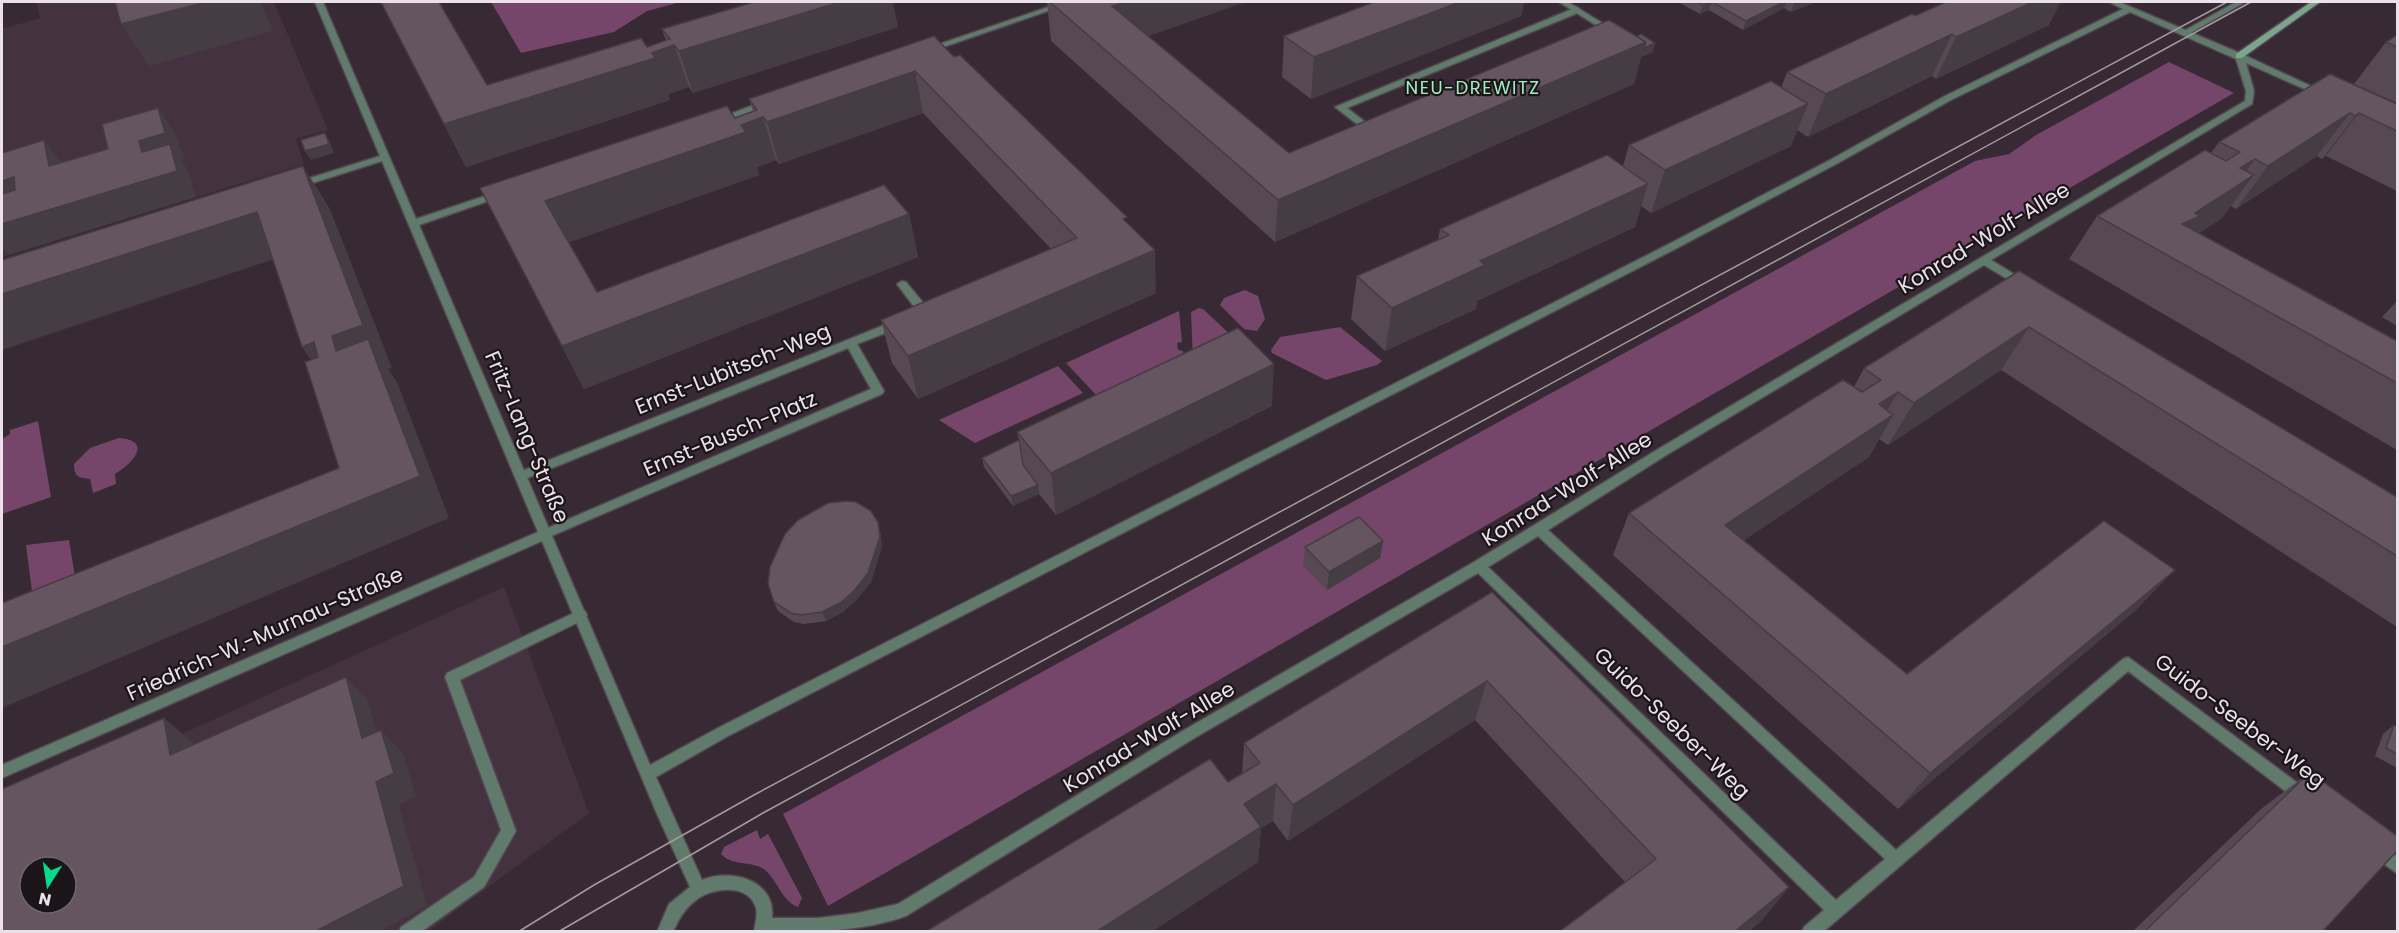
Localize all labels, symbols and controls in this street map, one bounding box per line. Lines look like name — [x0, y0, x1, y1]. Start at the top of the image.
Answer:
district label: NEU-DREWITZ — [1406, 75, 1540, 100]
street label: Konrad-Wolf-Allee — [1893, 175, 2075, 300]
street label: Ernst-Lubitsch-Weg — [631, 316, 835, 421]
street label: Fritz-Lang-Straße — [478, 346, 577, 527]
street label: Ernst-Busch-Platz — [639, 384, 821, 483]
street label: Konrad-Wolf-Allee — [1476, 425, 1657, 553]
street label: Friedrich-W.-Murnau-Straße — [122, 559, 407, 708]
street label: Guido-Seeber-Weg — [1588, 640, 1757, 805]
street label: Guido-Seeber-Weg — [2149, 647, 2332, 794]
street label: Konrad-Wolf-Allee — [1058, 674, 1240, 799]
north arrow — [18, 855, 78, 915]
text: N — [37, 887, 53, 912]

